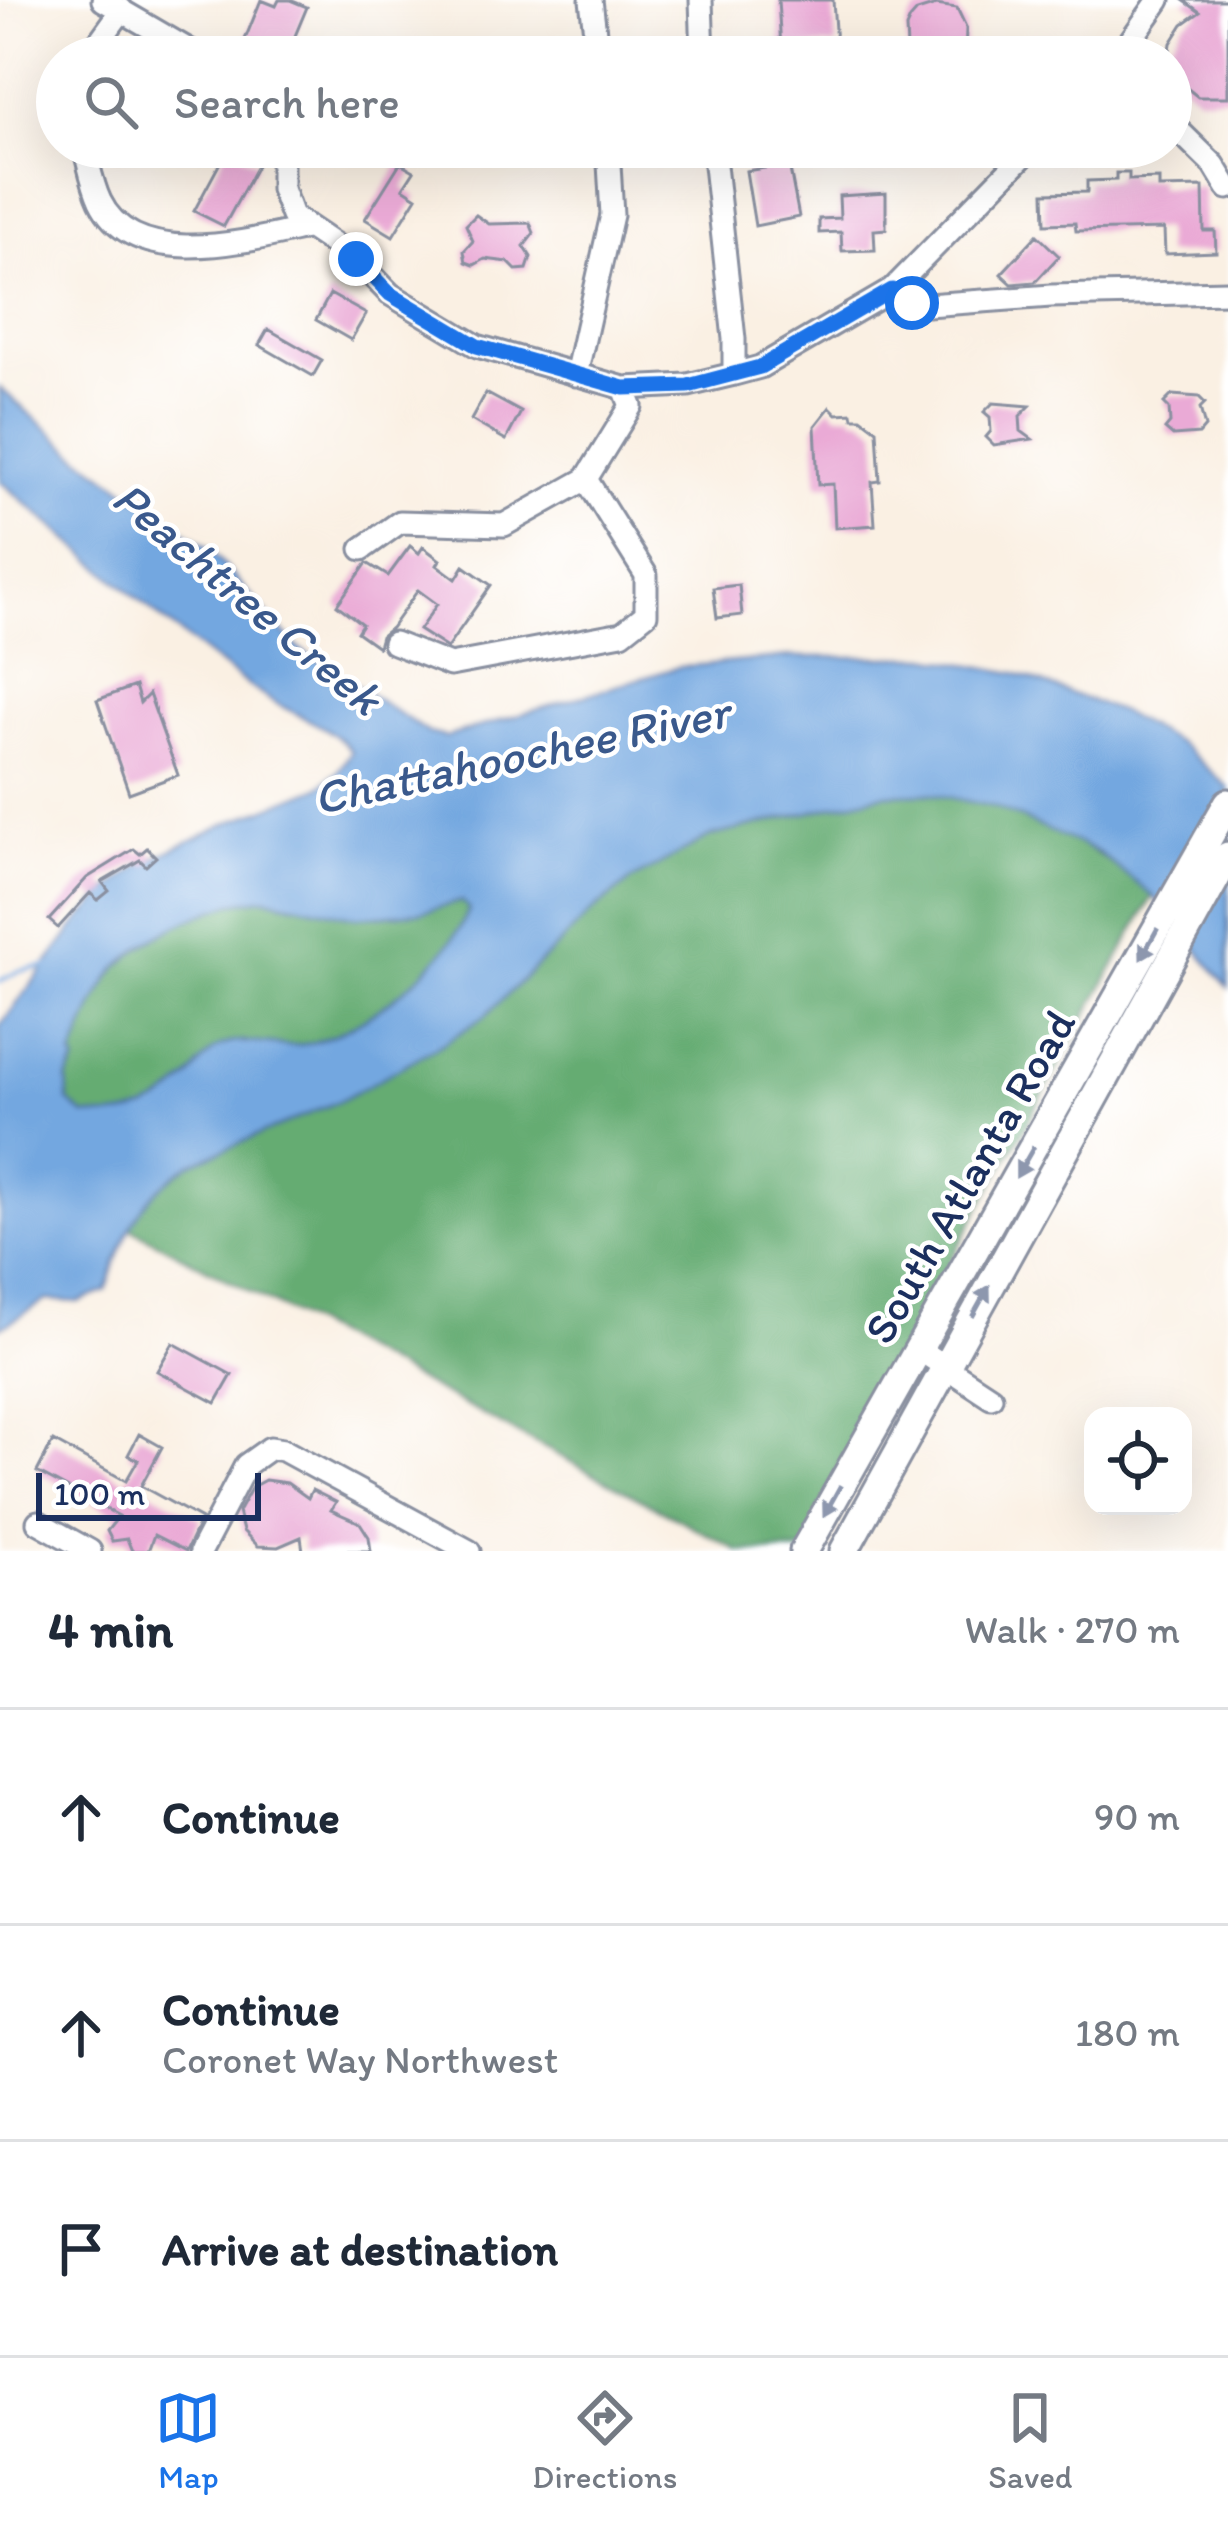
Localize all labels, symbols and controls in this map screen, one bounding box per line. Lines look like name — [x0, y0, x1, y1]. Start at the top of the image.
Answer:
search box — [36, 36, 1192, 168]
icon: search — [78, 69, 144, 135]
text: Search here — [174, 75, 400, 129]
route end — [329, 232, 383, 286]
route start — [885, 276, 939, 330]
water label: Peachtree Creek — [102, 468, 396, 728]
water label: Chattahoochee River — [308, 681, 739, 826]
one-way arrow — [1139, 927, 1160, 962]
street label: South Atlanta Road — [852, 999, 1087, 1352]
one-way arrow — [1015, 1146, 1036, 1179]
one-way arrow — [970, 1284, 991, 1318]
map controls — [1084, 1407, 1192, 1515]
button: locate — [1084, 1407, 1192, 1515]
scale bar — [36, 1467, 261, 1520]
text: 100 m — [54, 1474, 145, 1513]
one-way arrow — [822, 1484, 843, 1519]
text: 4 min — [48, 1599, 173, 1660]
text: Walk · 270 m — [964, 1606, 1180, 1653]
icon: ahead — [48, 1784, 114, 1850]
text: Continue — [162, 1790, 340, 1844]
text: 90 m — [1094, 1793, 1180, 1840]
text: Continue — [162, 1982, 340, 2036]
icon: ahead — [48, 2000, 114, 2066]
text: 180 m — [1075, 2009, 1180, 2056]
text: Coronet Way Northwest — [162, 2036, 558, 2083]
icon: arrive — [48, 2216, 114, 2282]
text: Arrive at destination — [162, 2222, 558, 2276]
tab: Map — [155, 2385, 221, 2496]
tab: Directions — [532, 2385, 677, 2496]
tab: Saved — [988, 2385, 1073, 2496]

